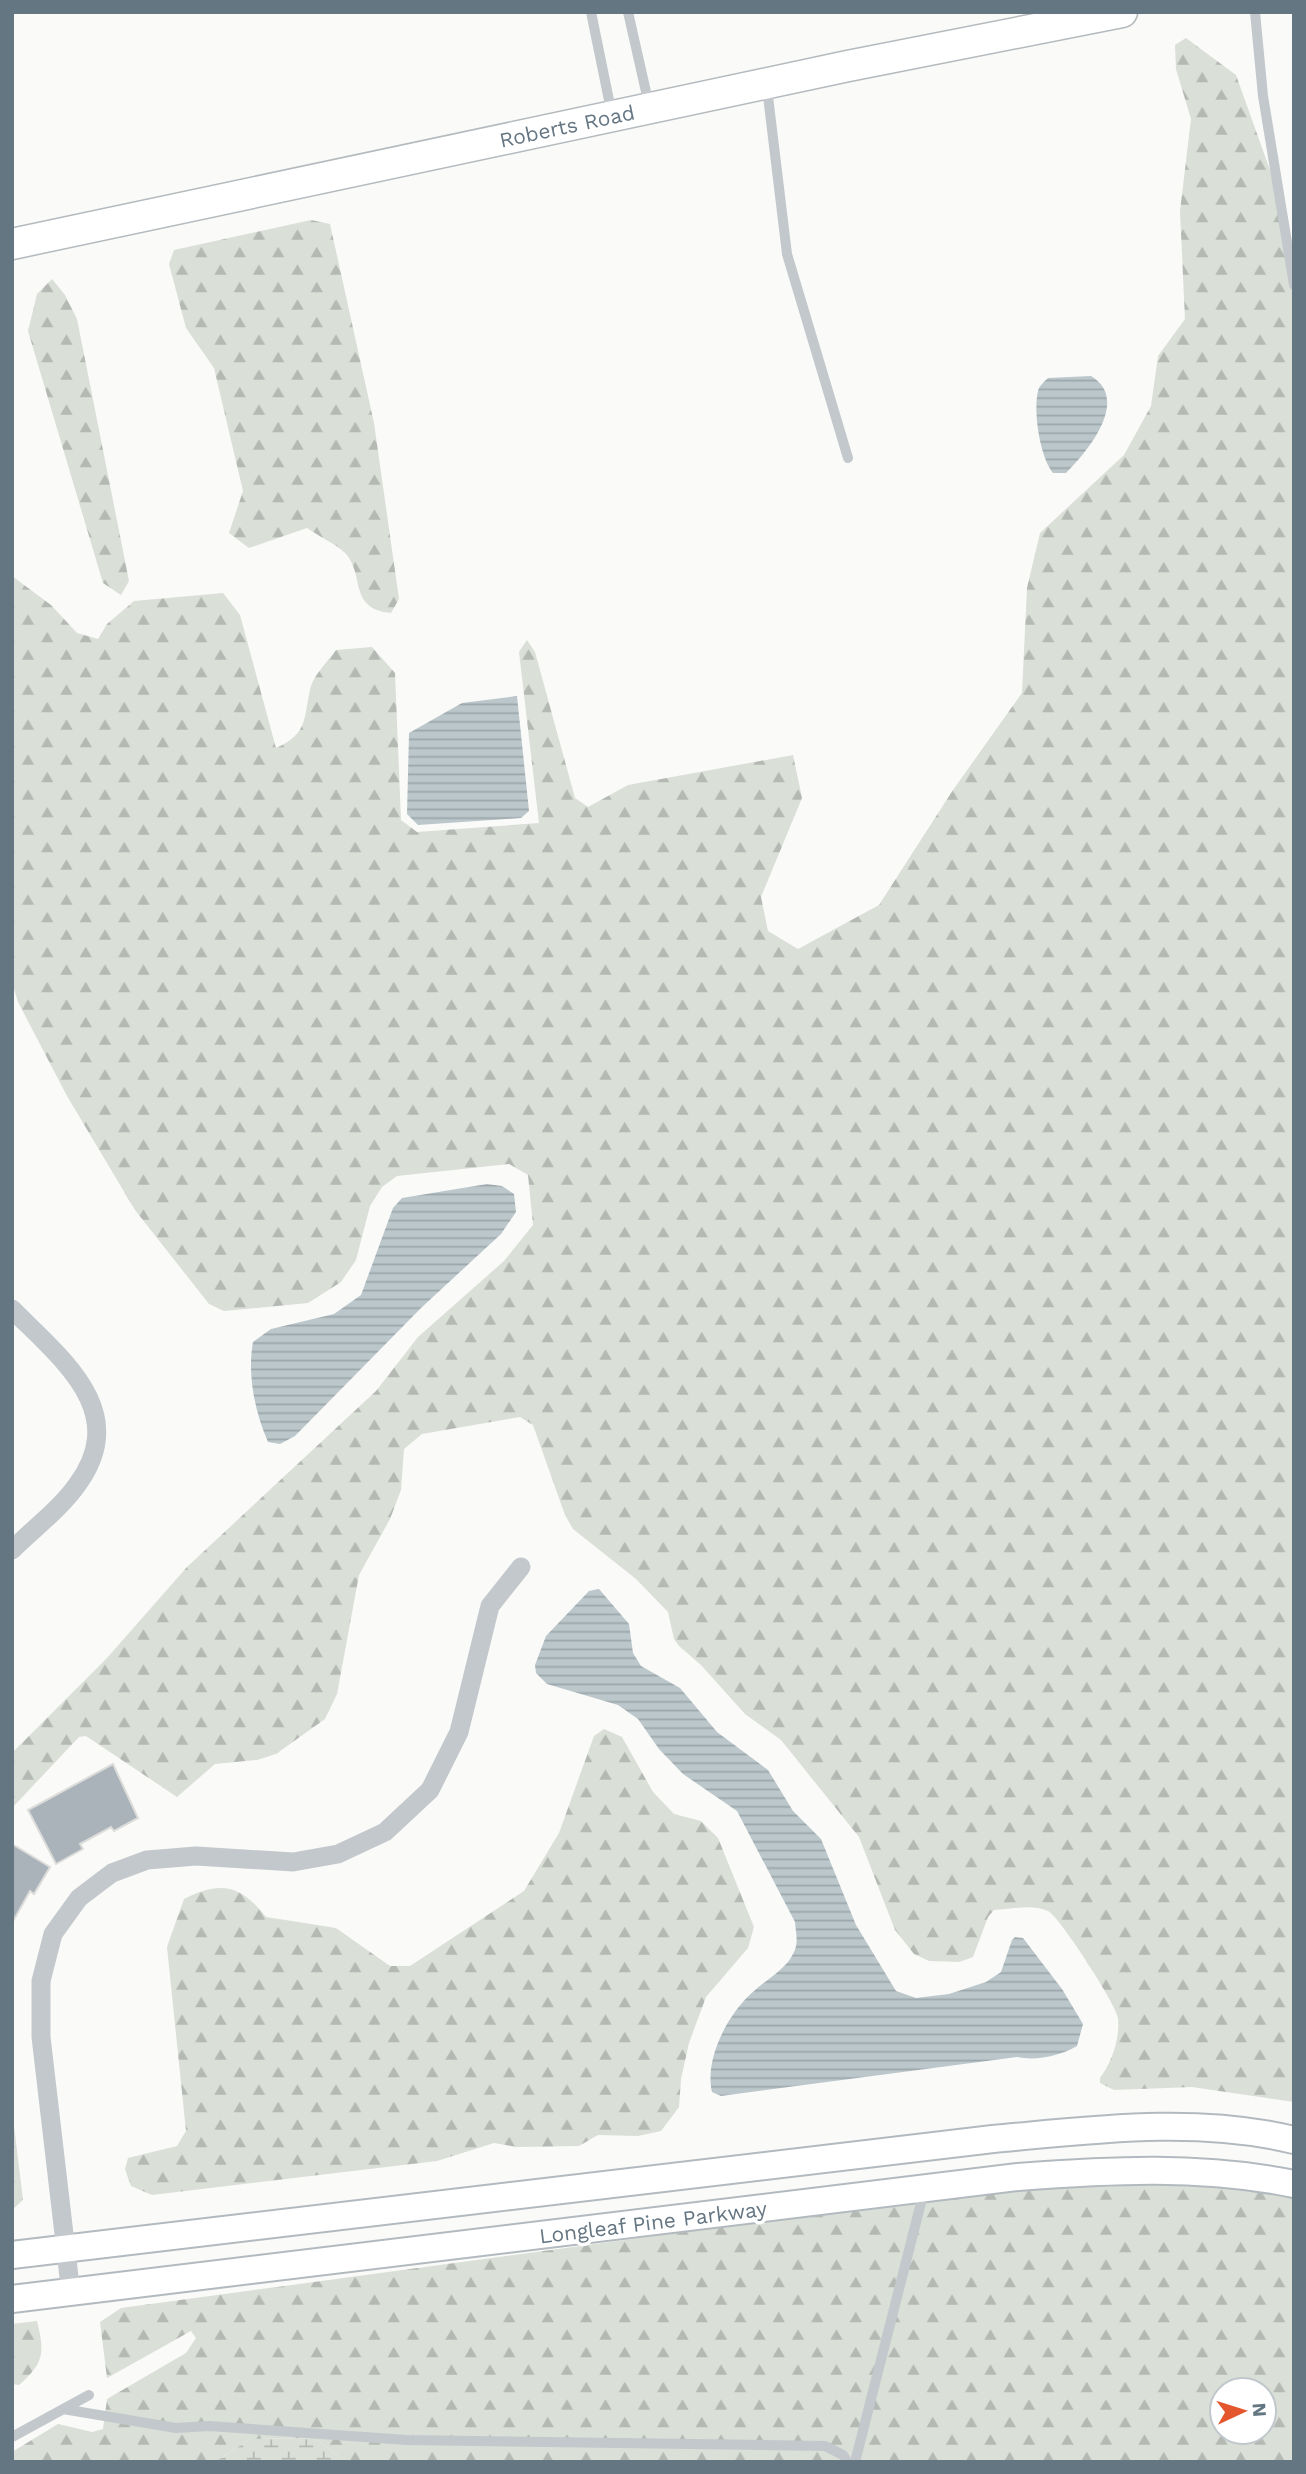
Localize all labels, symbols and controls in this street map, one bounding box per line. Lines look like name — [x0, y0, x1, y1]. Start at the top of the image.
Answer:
street label: Roberts Road — [497, 99, 637, 153]
street label: Longleaf Pine Parkway — [538, 2196, 768, 2248]
north arrow — [1208, 2376, 1278, 2446]
text: N — [1247, 2402, 1271, 2418]

